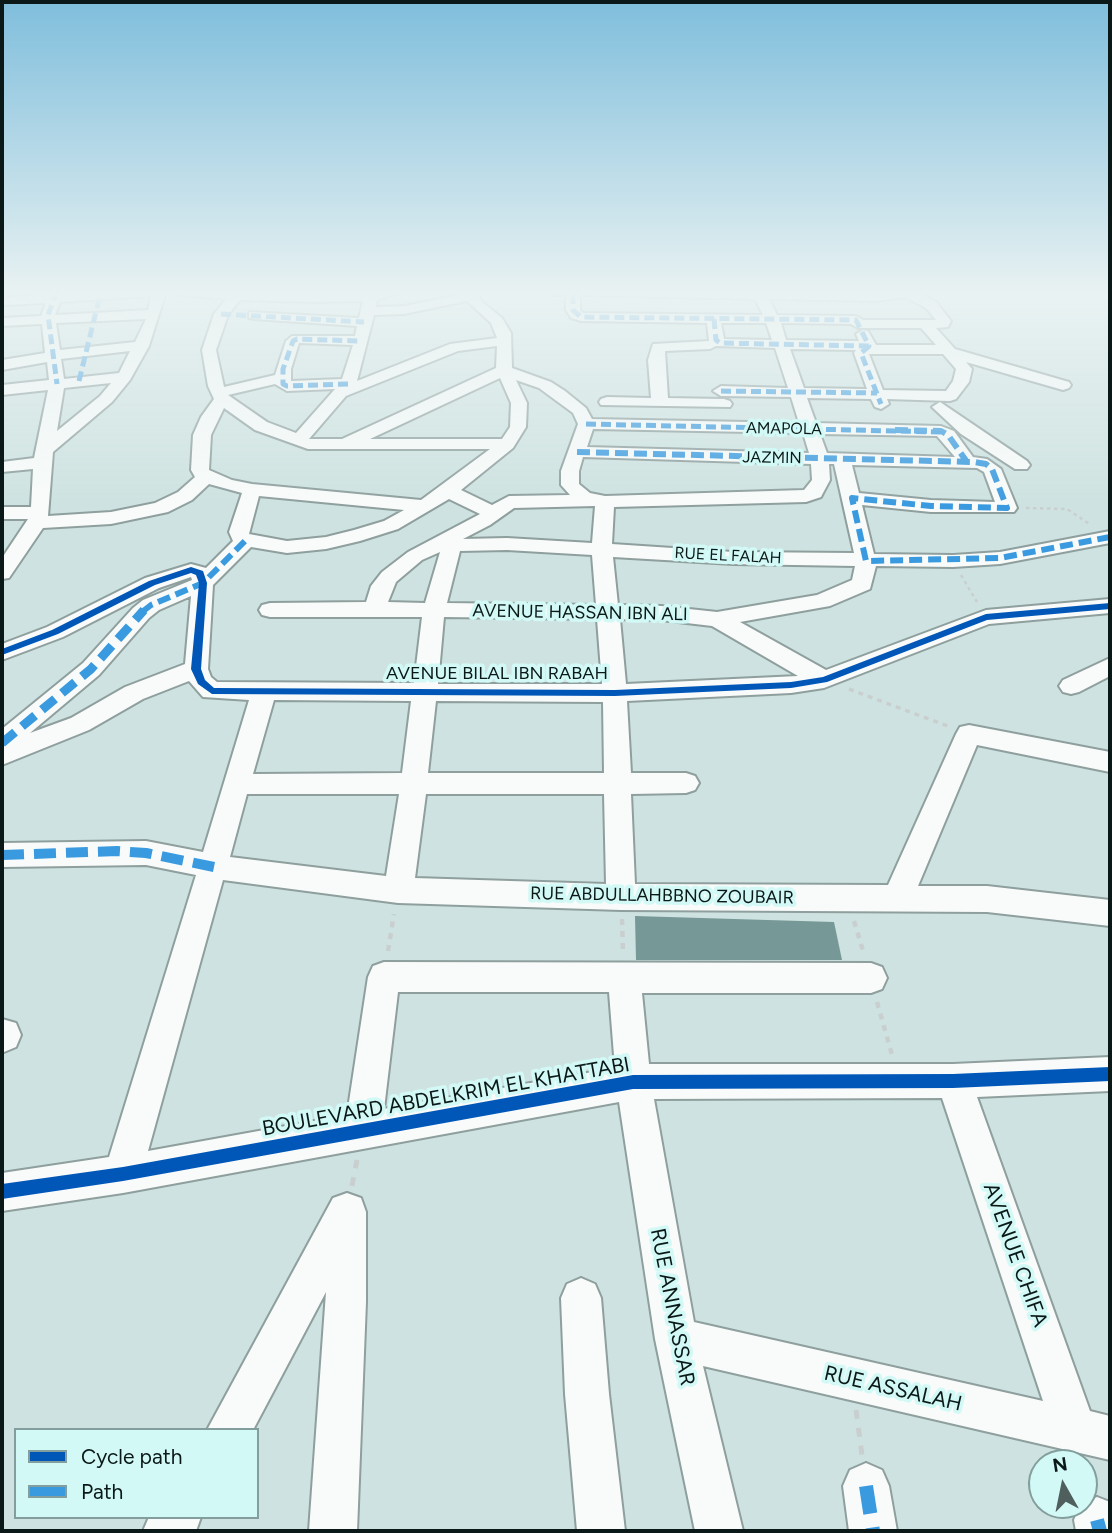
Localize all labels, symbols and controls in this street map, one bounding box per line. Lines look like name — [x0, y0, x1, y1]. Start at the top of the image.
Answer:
street label: AMAPOLA — [746, 419, 822, 439]
street label: JAZMIN — [742, 448, 802, 468]
street label: RUE EL FALAH — [674, 544, 782, 568]
street label: AVENUE HASSAN IBN ALI — [472, 600, 688, 626]
street label: AVENUE BILAL IBN RABAH — [386, 663, 608, 685]
street label: RUE ABDULLAHBBNO ZOUBAIR — [530, 883, 794, 909]
street label: BOULEVARD ABDELKRIM EL KHATTABI — [260, 1052, 632, 1142]
street label: AVENUE CHIFA — [977, 1180, 1053, 1330]
street label: RUE ANNASSAR — [644, 1226, 700, 1388]
street label: RUE ASSALAH — [822, 1361, 964, 1417]
legend — [14, 1428, 259, 1519]
text: Cycle path — [81, 1444, 182, 1469]
north arrow — [1028, 1449, 1098, 1519]
text: N — [1051, 1452, 1069, 1477]
text: Path — [81, 1479, 123, 1504]

